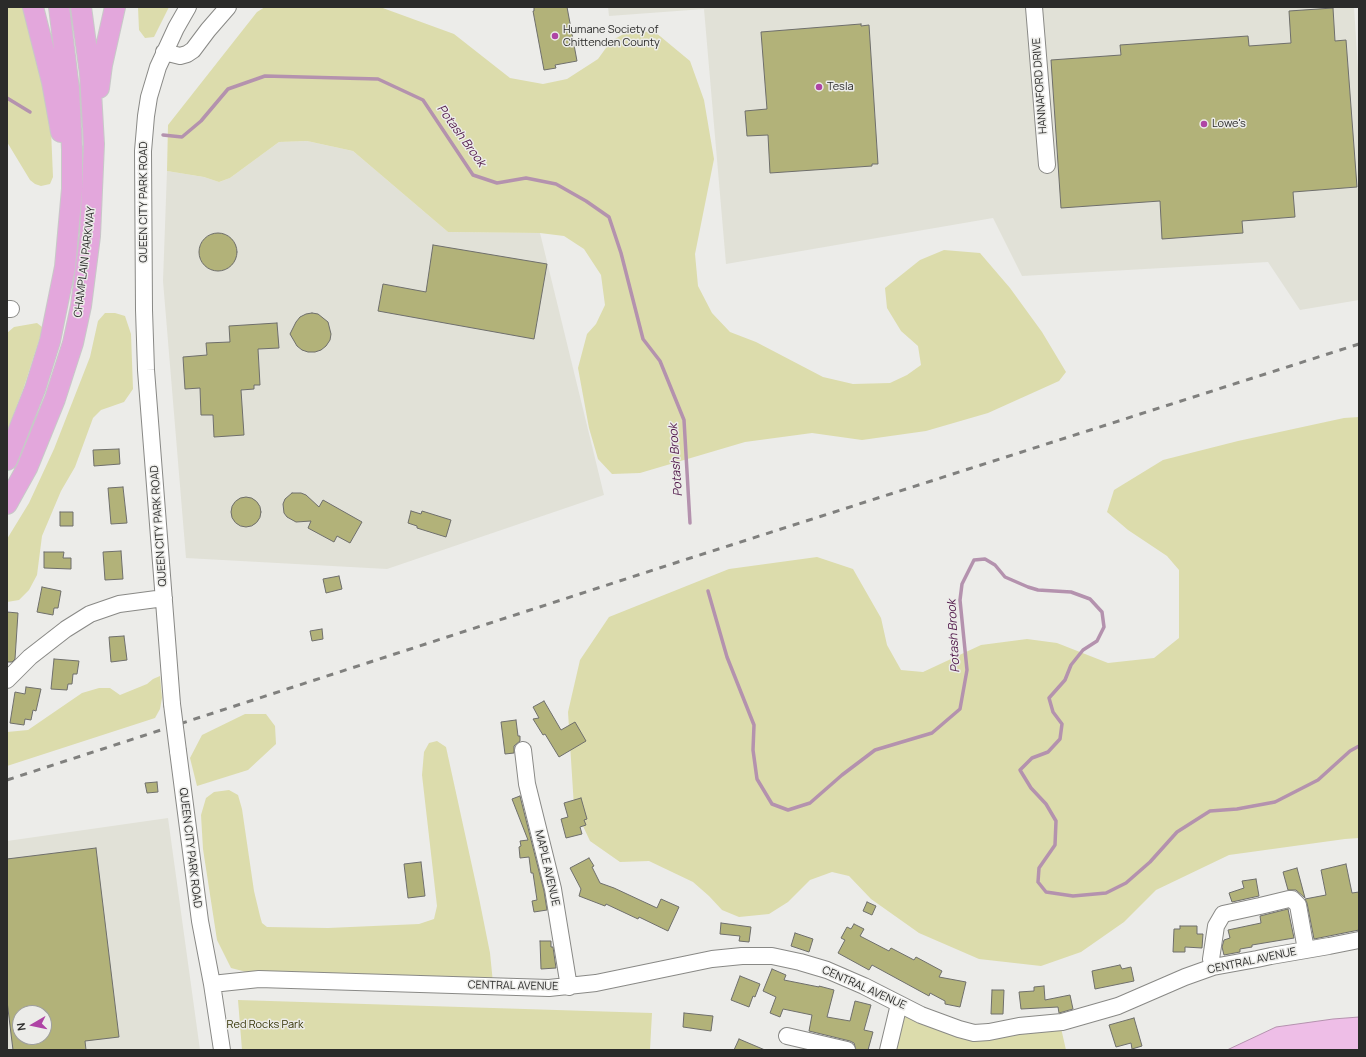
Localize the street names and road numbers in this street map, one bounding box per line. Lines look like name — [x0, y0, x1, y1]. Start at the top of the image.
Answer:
street label: HANNAFORD DRIVE — [1030, 37, 1050, 135]
street label: QUEEN CITY PARK ROAD — [137, 141, 151, 263]
street label: CHAMPLAIN PARKWAY — [72, 206, 98, 318]
street label: QUEEN CITY PARK ROAD — [148, 465, 170, 587]
street label: QUEEN CITY PARK ROAD — [176, 787, 204, 909]
street label: MAPLE AVENUE — [532, 829, 562, 907]
street label: CENTRAL AVENUE — [1206, 945, 1298, 977]
street label: CENTRAL AVENUE — [820, 964, 908, 1012]
street label: CENTRAL AVENUE — [468, 979, 558, 993]

